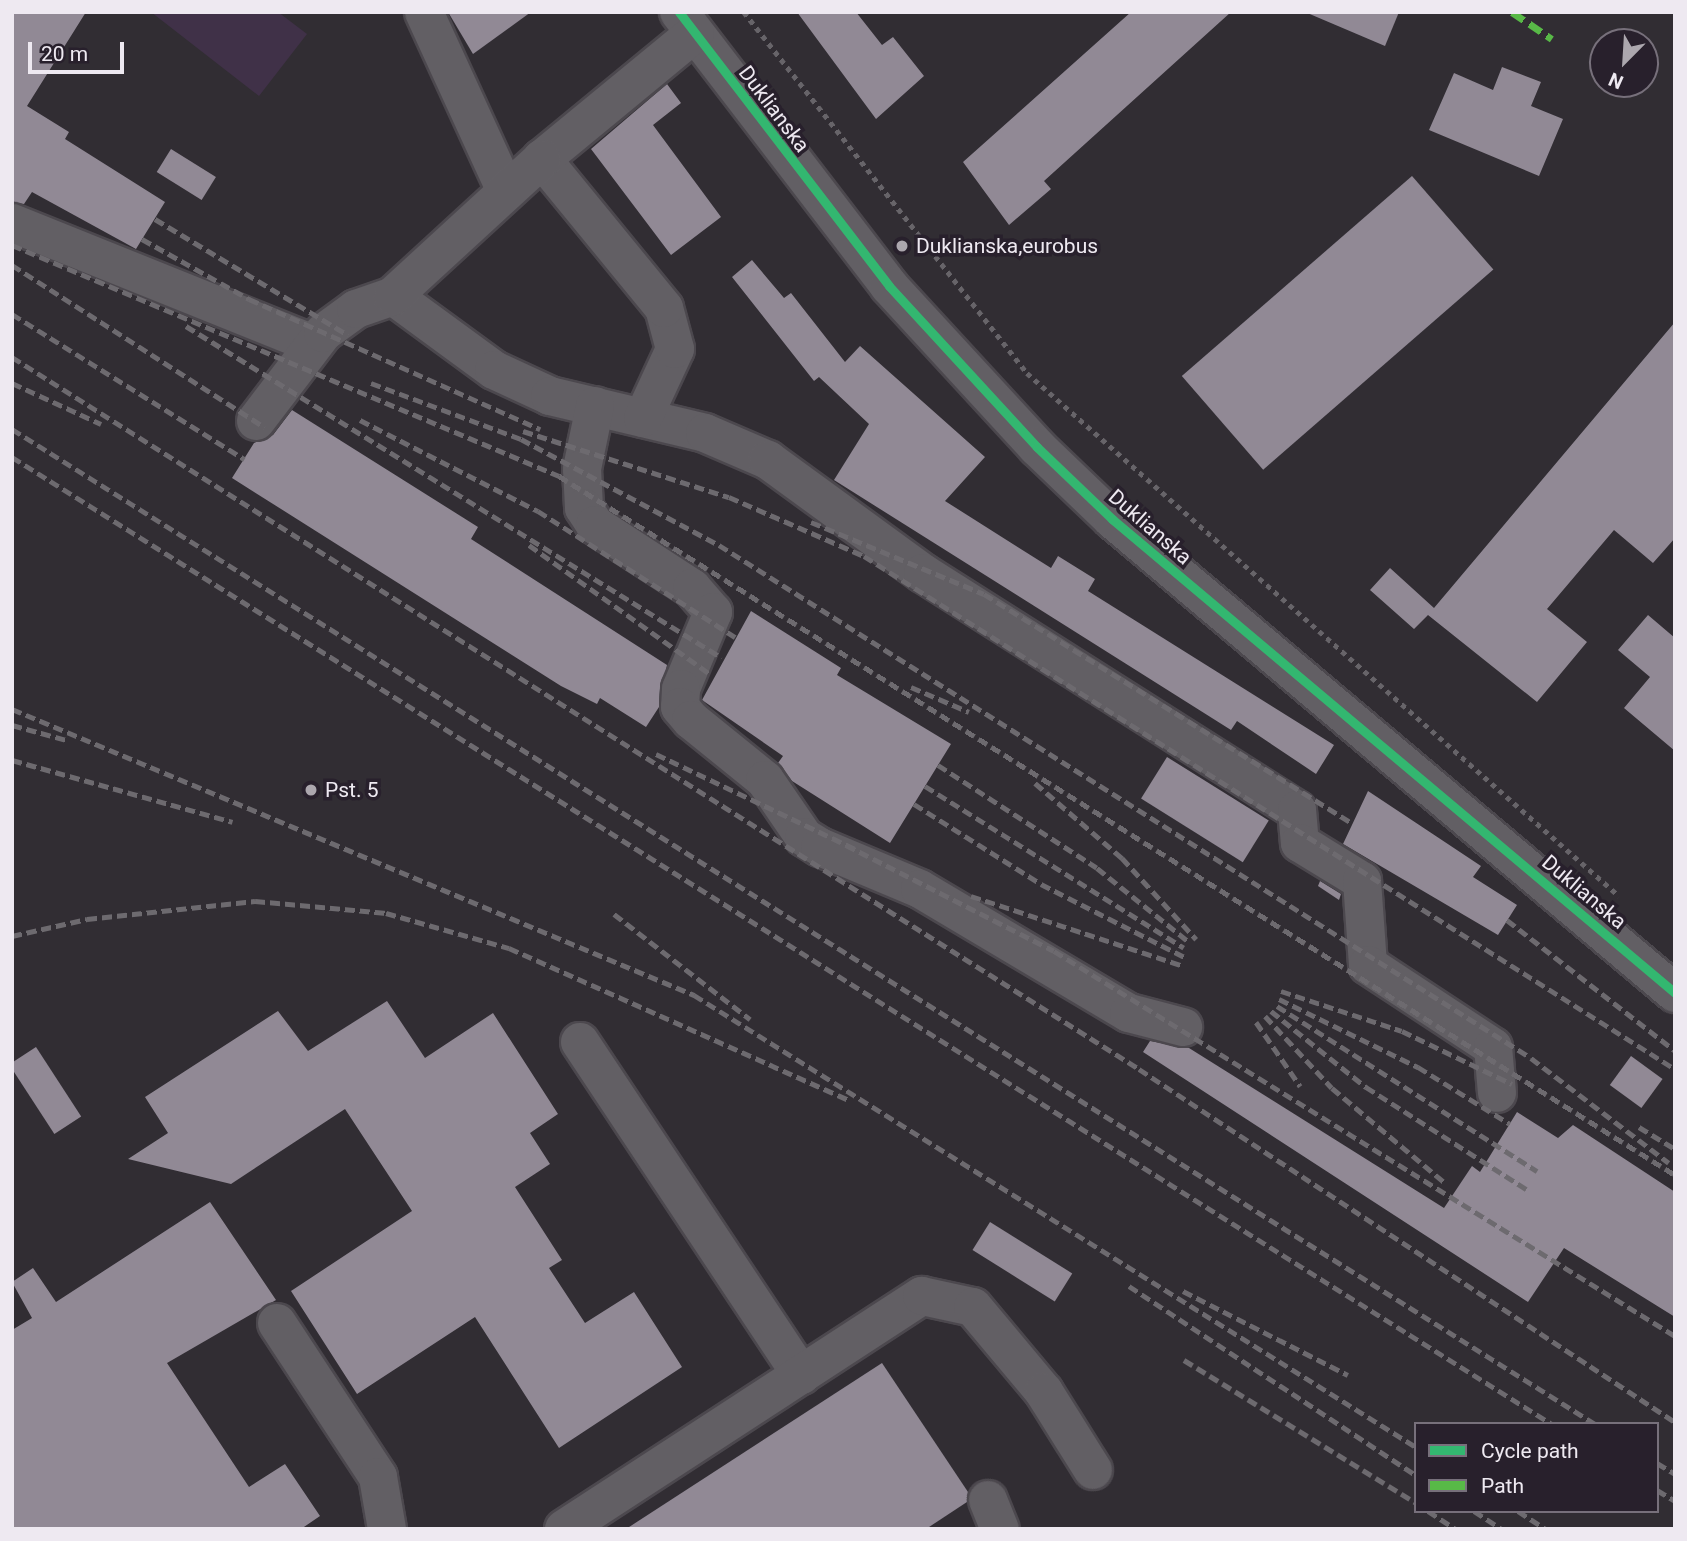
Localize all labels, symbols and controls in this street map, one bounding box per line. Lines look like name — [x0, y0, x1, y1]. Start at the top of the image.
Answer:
scale bar — [32, 28, 128, 72]
north arrow — [1589, 28, 1659, 98]
text: 20 m — [41, 42, 88, 66]
street label: Duklianska — [733, 61, 815, 157]
text: N — [1605, 68, 1627, 94]
place label: Duklianska,eurobus — [916, 233, 1098, 259]
marker: Duklianska,eurobus — [894, 238, 910, 254]
street label: Duklianska — [1103, 484, 1197, 570]
place label: Pst. 5 — [325, 777, 379, 803]
marker: Pst. 5 — [303, 782, 319, 798]
street label: Duklianska — [1537, 850, 1631, 934]
legend — [1414, 1422, 1659, 1513]
text: Cycle path — [1481, 1439, 1579, 1463]
text: Path — [1481, 1474, 1524, 1498]

